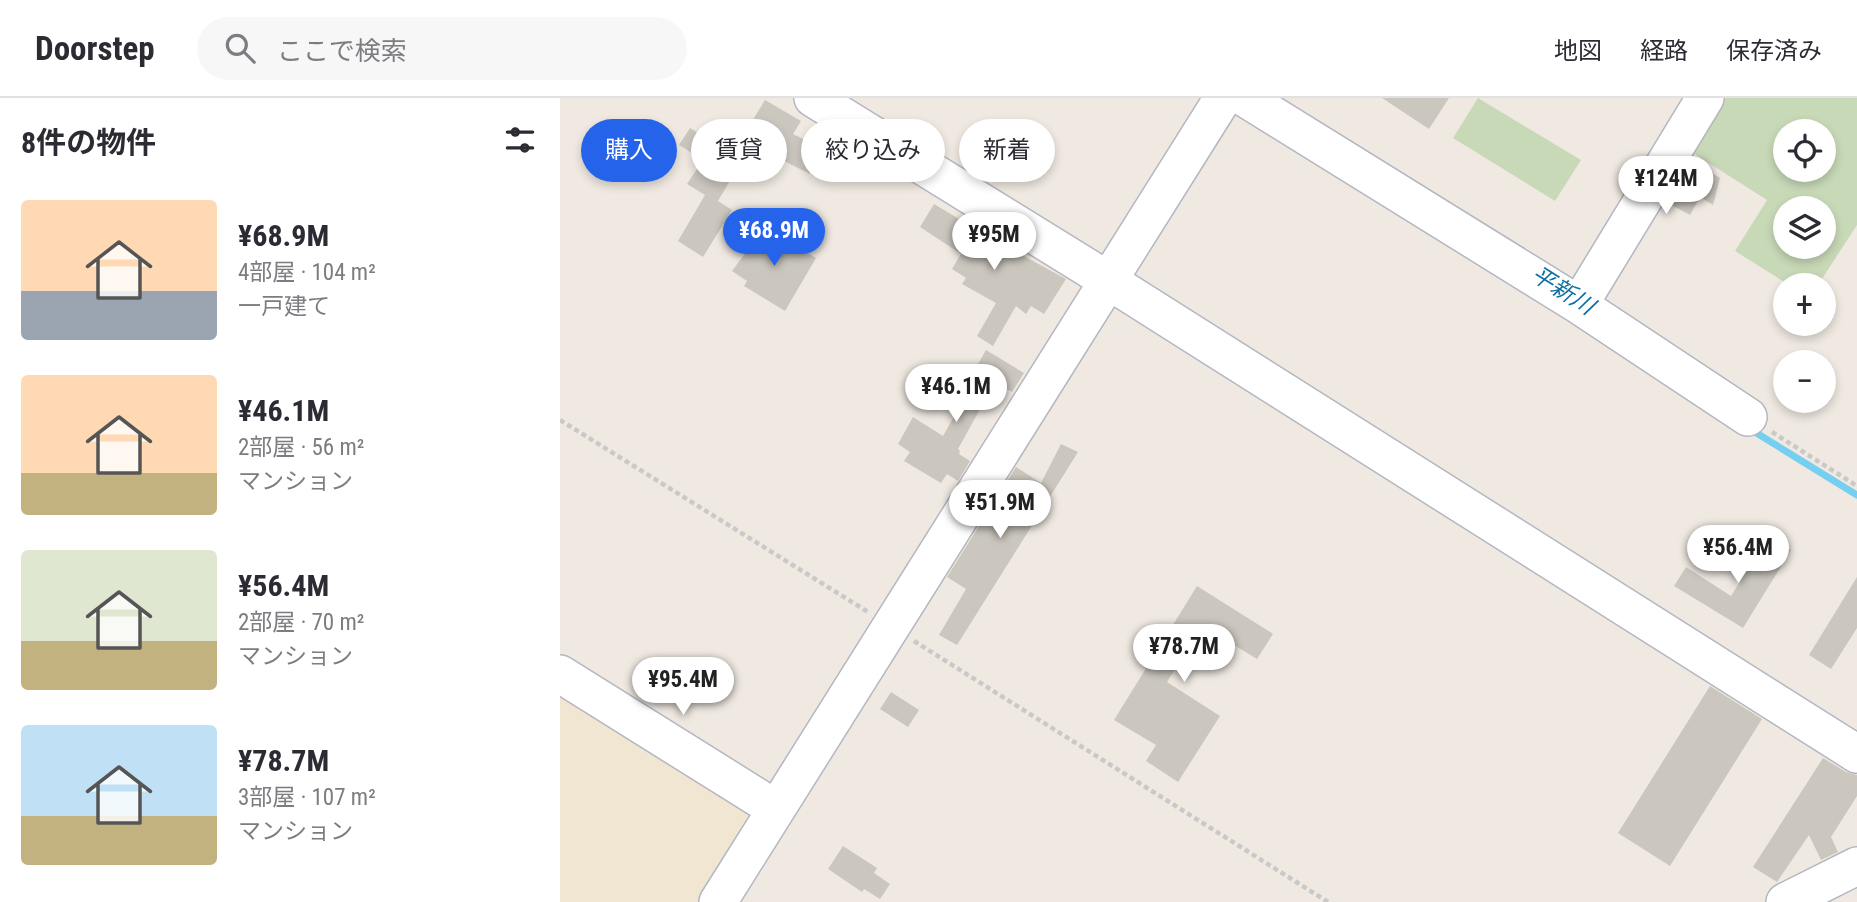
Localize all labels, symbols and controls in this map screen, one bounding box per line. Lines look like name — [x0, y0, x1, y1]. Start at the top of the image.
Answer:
search box — [197, 17, 687, 80]
text: Doorstep — [35, 29, 155, 68]
icon: search — [221, 29, 259, 67]
text: ここで検索 — [277, 36, 407, 66]
text: 地図 — [1554, 37, 1602, 65]
text: 経路 — [1640, 37, 1688, 65]
text: 保存済み — [1726, 37, 1822, 65]
chip: 購入 — [581, 119, 677, 182]
chip: 賃貸 — [691, 119, 787, 182]
chip: 絞り込み — [801, 119, 945, 182]
chip: 新着 — [959, 119, 1055, 182]
map controls — [1773, 119, 1836, 413]
button: locate — [1773, 119, 1836, 182]
icon: filters — [501, 121, 539, 159]
text: 8件の物件 — [21, 125, 156, 160]
pin: ¥124M — [1617, 156, 1715, 216]
text: ¥124M — [1634, 165, 1698, 192]
button: layers — [1773, 196, 1836, 259]
pin: ¥68.9M — [717, 208, 831, 268]
pin: ¥95M — [953, 212, 1035, 272]
text: ¥68.9M — [739, 217, 809, 244]
text: ¥68.9M — [238, 218, 329, 253]
text: ¥95M — [968, 221, 1020, 248]
icon: home — [77, 228, 161, 312]
text: 4部屋 · 104 m² — [238, 259, 376, 286]
water label: 平新川 — [1526, 261, 1602, 322]
button: + — [1773, 273, 1836, 336]
text: 一戸建て — [238, 293, 330, 320]
button: − — [1773, 350, 1836, 413]
pin: ¥46.1M — [899, 364, 1013, 424]
text: ¥46.1M — [921, 373, 991, 400]
text: ¥46.1M — [238, 393, 329, 428]
icon: home — [77, 403, 161, 487]
text: 2部屋 · 56 m² — [238, 434, 364, 461]
text: マンション — [238, 468, 353, 495]
pin: ¥51.9M — [943, 480, 1057, 540]
text: ¥51.9M — [965, 489, 1035, 516]
pin: ¥56.4M — [1681, 526, 1795, 585]
text: ¥56.4M — [1703, 534, 1773, 561]
text: ¥56.4M — [238, 568, 329, 603]
icon: home — [77, 578, 161, 662]
text: 2部屋 · 70 m² — [238, 609, 364, 636]
pin: ¥78.7M — [1127, 624, 1241, 684]
text: ¥78.7M — [1149, 633, 1219, 660]
text: マンション — [238, 643, 353, 670]
pin: ¥95.4M — [626, 658, 740, 717]
text: ¥95.4M — [648, 666, 718, 693]
text: ¥78.7M — [238, 743, 329, 778]
icon: home — [77, 753, 161, 837]
text: 3部屋 · 107 m² — [238, 784, 376, 811]
text: マンション — [238, 818, 353, 845]

